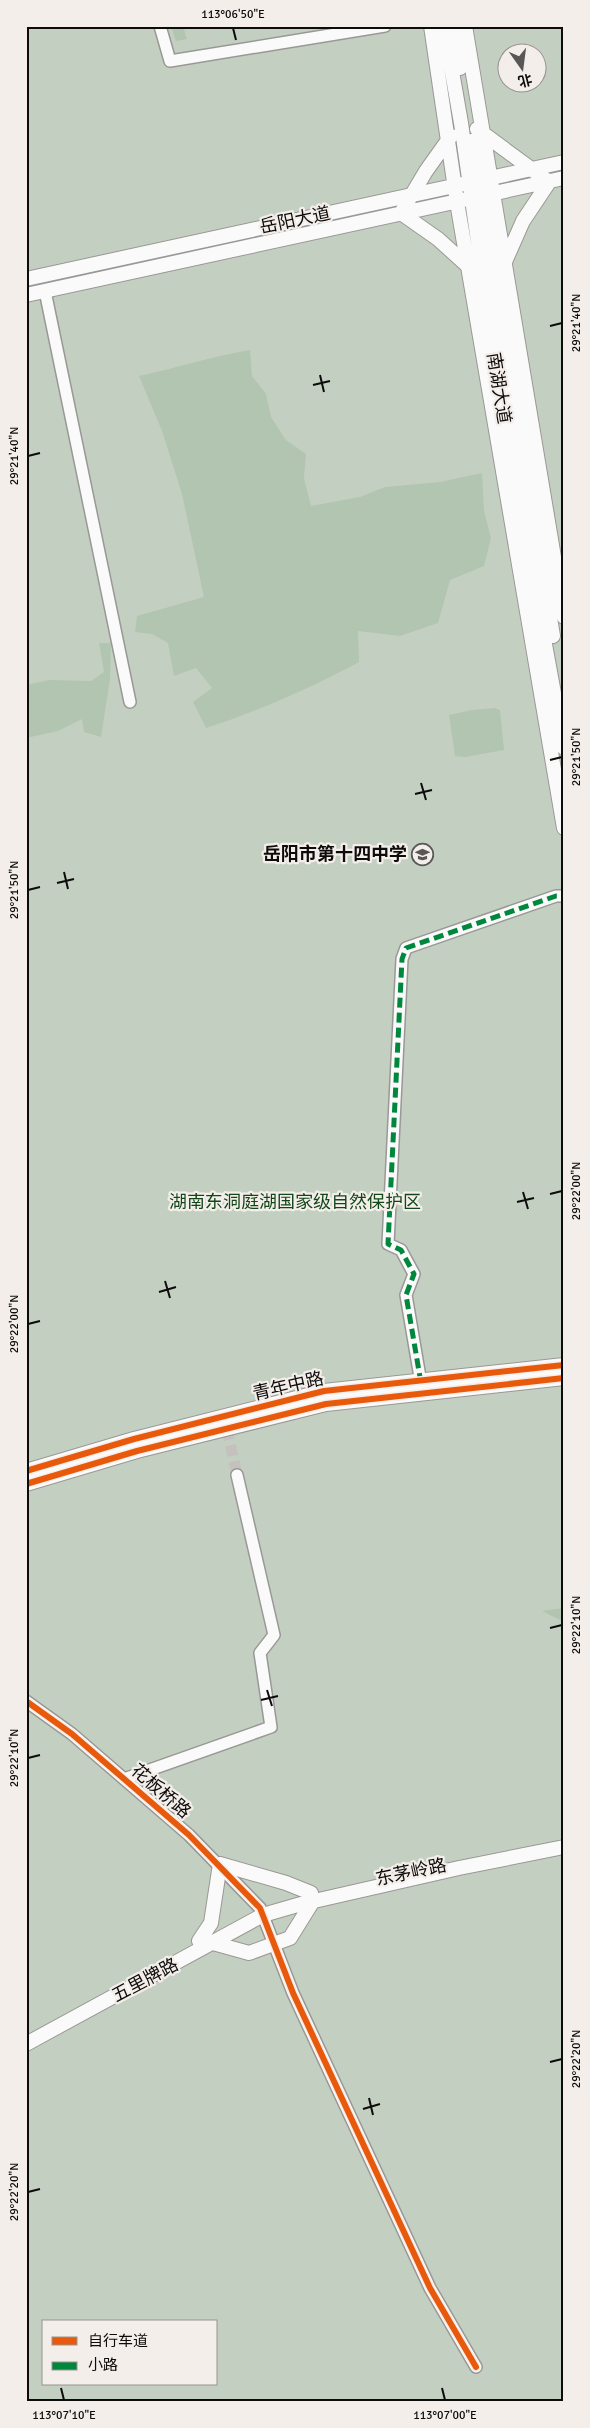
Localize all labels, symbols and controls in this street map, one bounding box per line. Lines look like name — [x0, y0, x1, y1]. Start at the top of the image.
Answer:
text: 113°06'50"E — [201, 7, 265, 22]
north arrow — [498, 42, 548, 92]
text: 北 — [516, 70, 534, 90]
street label: 岳阳大道 — [257, 202, 333, 238]
text: 29°21'40"N — [569, 294, 584, 352]
street label: 南湖大道 — [483, 351, 515, 425]
text: 29°21'40"N — [7, 427, 22, 485]
text: 29°21'50"N — [569, 728, 584, 786]
school or university icon: 岳阳市第十四中学 — [411, 842, 435, 866]
place label: 岳阳市第十四中学 — [263, 843, 407, 865]
text: 29°21'50"N — [7, 861, 22, 919]
text: 29°22'00"N — [569, 1162, 584, 1220]
park label: 湖南东洞庭湖国家级自然保护区 — [169, 1191, 421, 1213]
text: 29°22'00"N — [7, 1295, 22, 1353]
street label: 青年中路 — [250, 1367, 326, 1405]
text: 29°22'10"N — [569, 1596, 584, 1654]
text: 29°22'10"N — [7, 1729, 22, 1787]
street label: 花板桥路 — [127, 1759, 195, 1823]
street label: 东茅岭路 — [373, 1854, 449, 1890]
street label: 五里牌路 — [108, 1953, 182, 2007]
text: 29°22'20"N — [569, 2030, 584, 2088]
text: 29°22'20"N — [7, 2163, 22, 2221]
legend — [42, 2320, 218, 2386]
text: 自行车道 — [88, 2332, 148, 2350]
text: 小路 — [88, 2356, 118, 2374]
text: 113°07'10"E — [32, 2408, 96, 2423]
text: 113°07'00"E — [413, 2408, 477, 2423]

